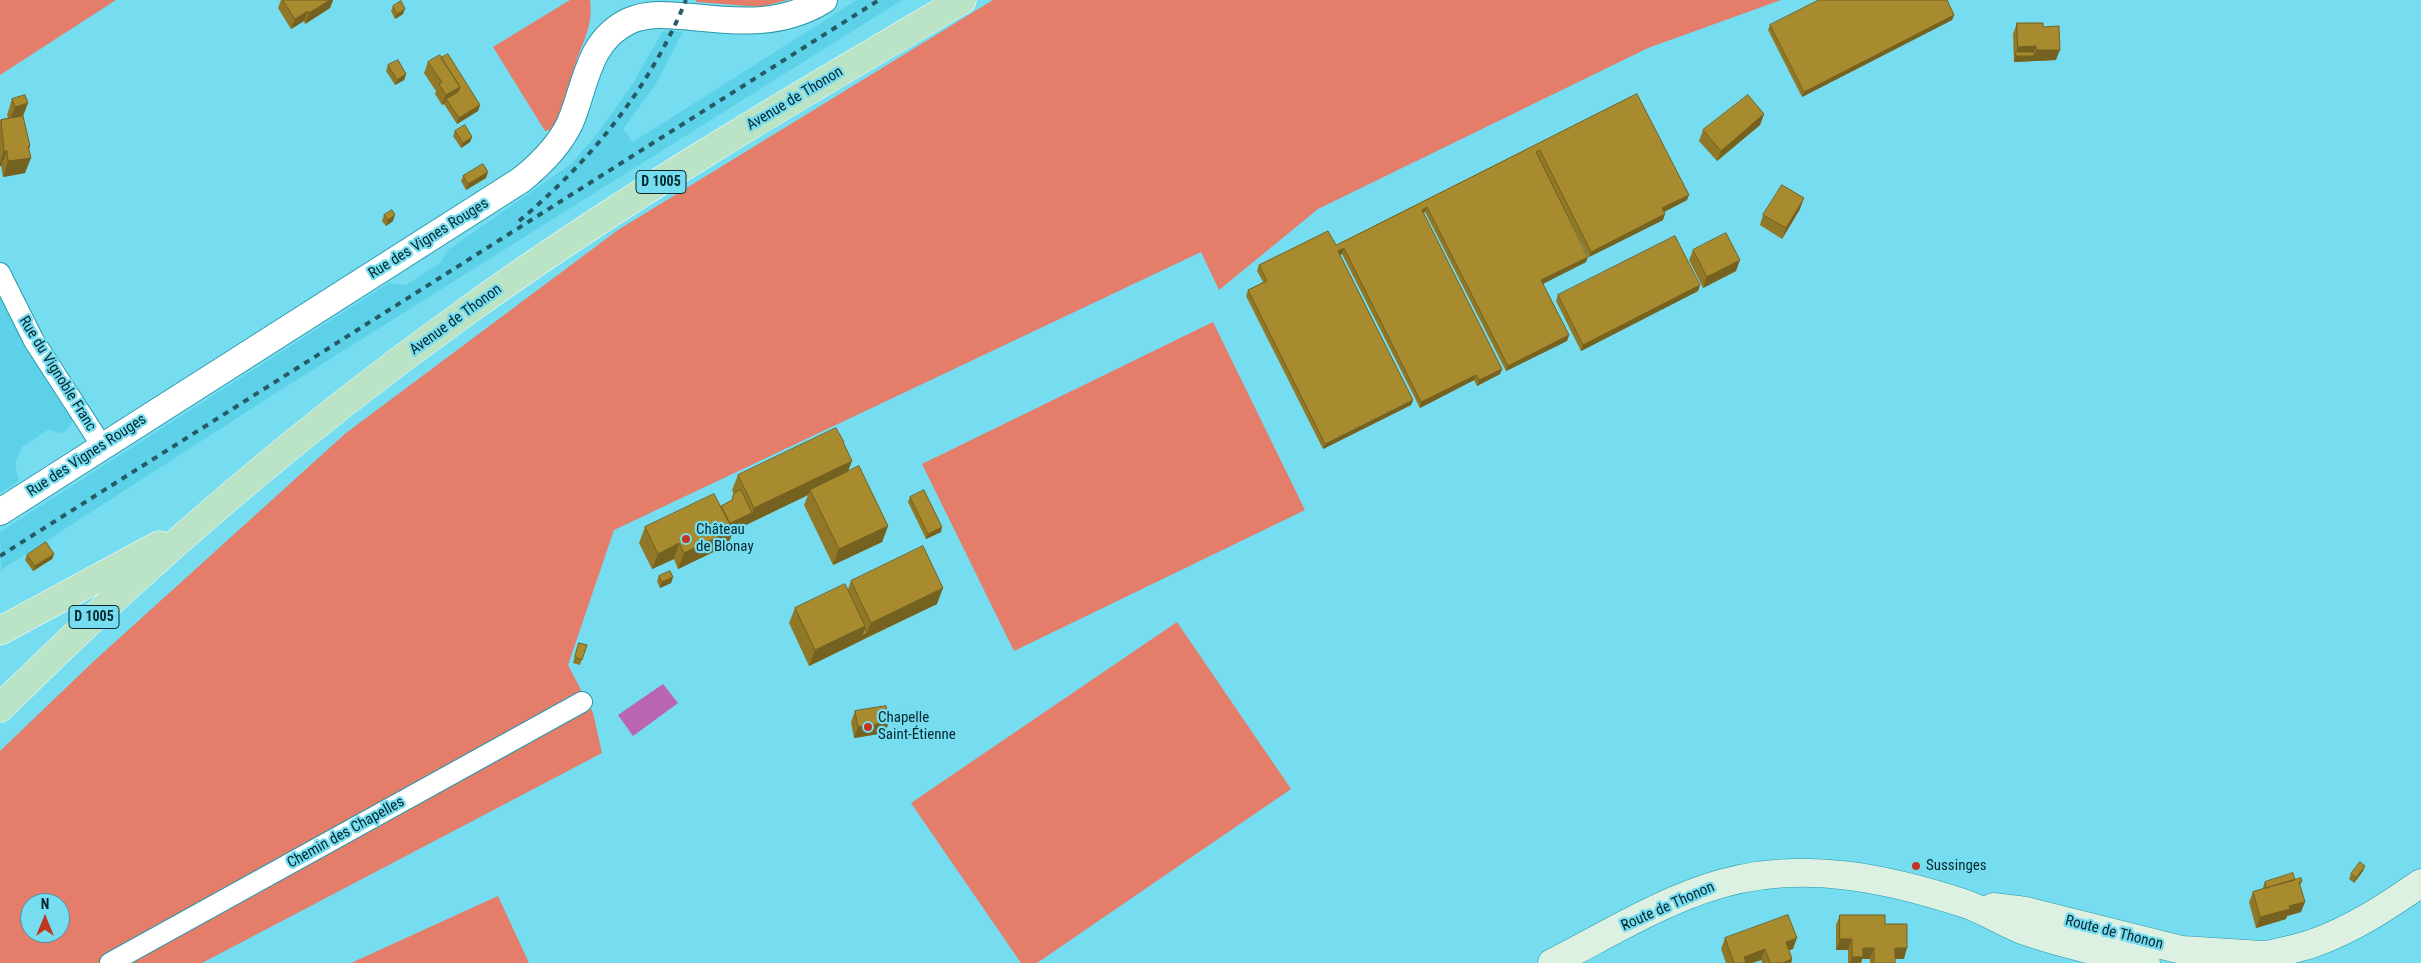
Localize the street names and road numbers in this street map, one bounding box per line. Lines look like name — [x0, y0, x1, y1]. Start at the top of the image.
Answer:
street label: Avenue de Thonon — [744, 63, 846, 135]
road number: D 1005 — [636, 170, 686, 193]
street label: Rue des Vignes Rouges — [366, 195, 492, 283]
street label: Avenue de Thonon — [407, 281, 505, 359]
street label: Rue du Vignoble Franc — [14, 313, 100, 435]
street label: Rue des Vignes Rouges — [24, 411, 150, 501]
road number: D 1005 — [69, 606, 119, 628]
street label: Chemin des Chapelles — [284, 793, 408, 873]
street label: Route de Thonon — [1619, 878, 1717, 936]
street label: Route de Thonon — [2063, 912, 2165, 954]

